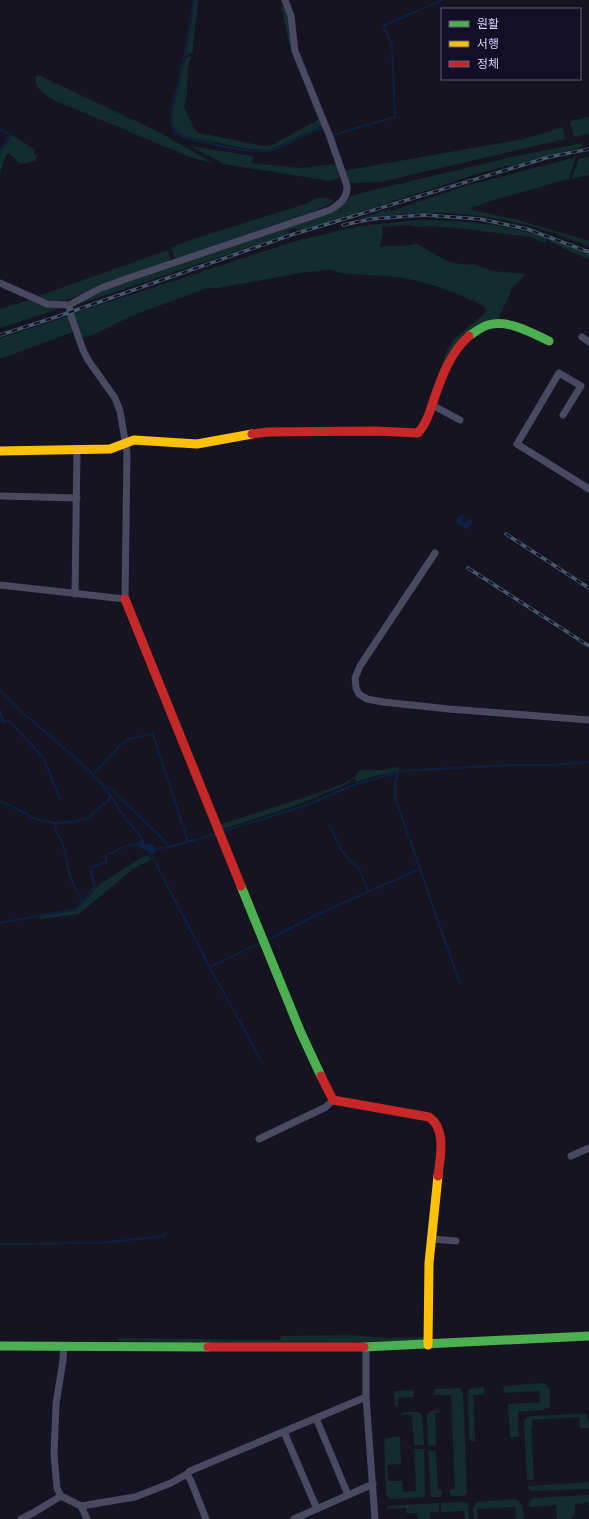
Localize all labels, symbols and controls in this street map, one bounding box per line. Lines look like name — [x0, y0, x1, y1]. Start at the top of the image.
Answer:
legend — [441, 8, 581, 80]
text: 원활 — [477, 15, 499, 32]
text: 서행 — [477, 35, 499, 52]
text: 정체 — [477, 55, 499, 72]

